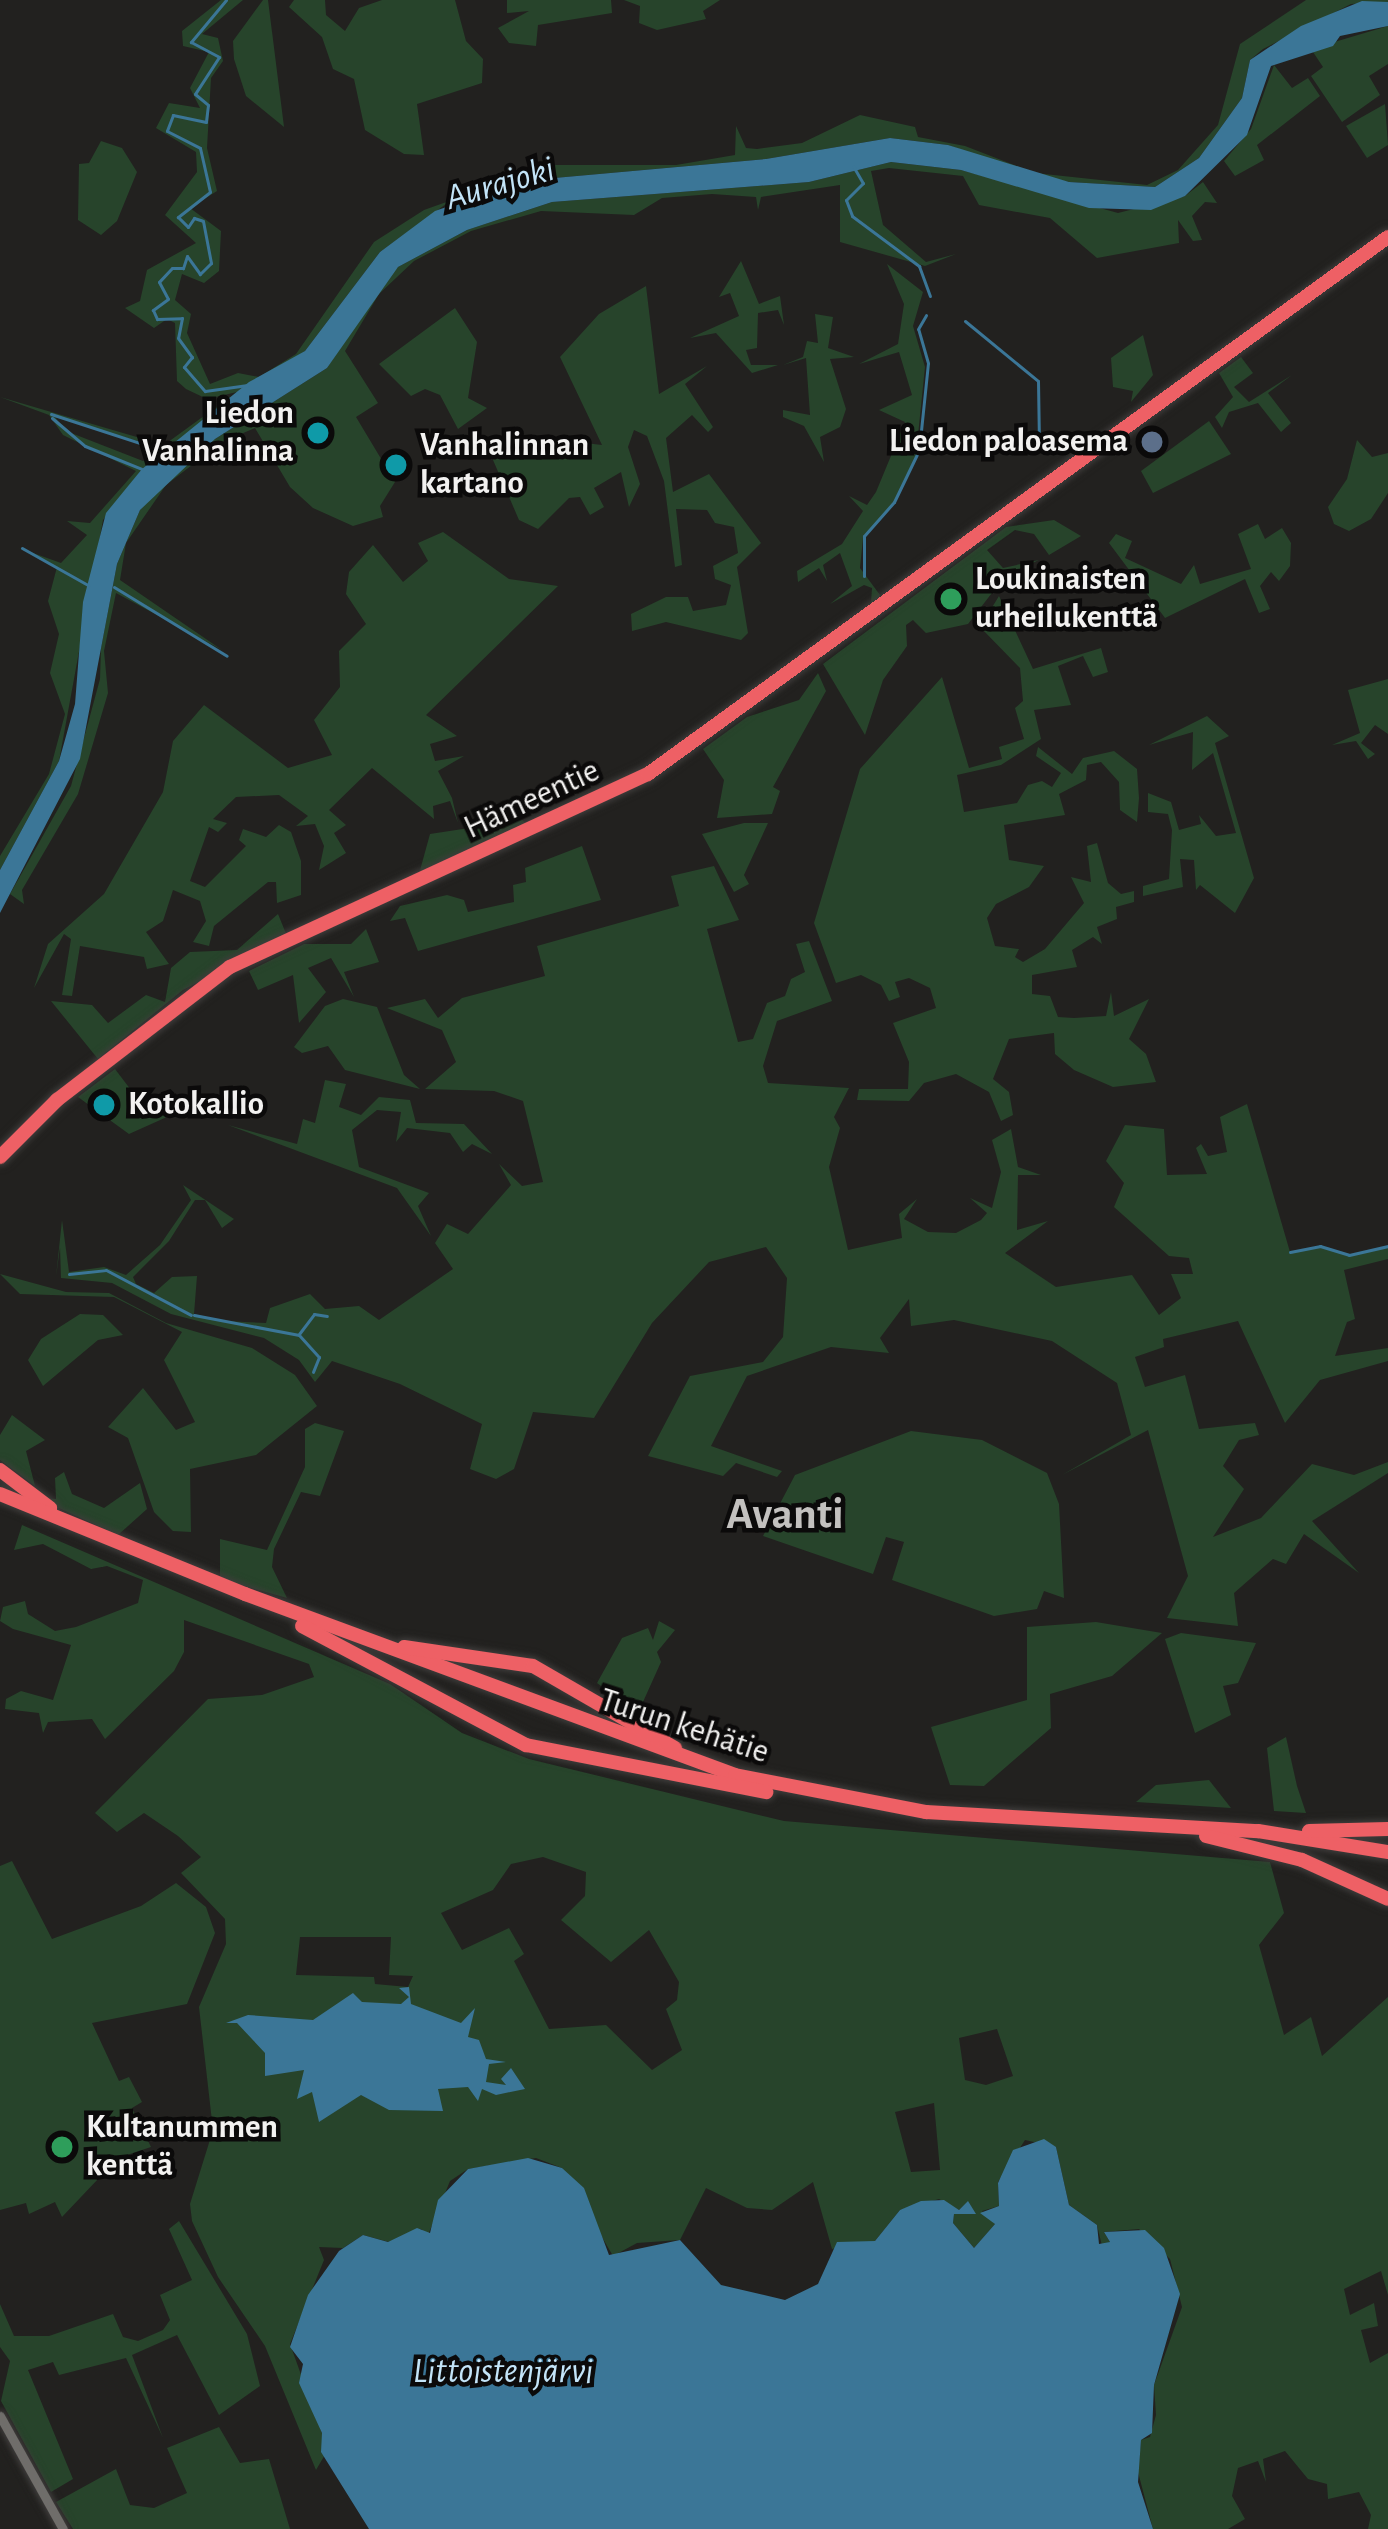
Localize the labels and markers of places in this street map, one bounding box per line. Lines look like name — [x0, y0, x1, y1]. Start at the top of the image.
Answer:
place label: Liedon Vanhalinna — [142, 394, 294, 472]
marker: Liedon Vanhalinna — [305, 420, 331, 446]
place label: Liedon paloasema — [889, 422, 1128, 462]
place label: Vanhalinnan kartano — [420, 426, 589, 504]
marker: Liedon paloasema — [1139, 429, 1165, 455]
marker: Vanhalinnan kartano — [383, 452, 409, 478]
place label: Loukinaisten urheilukenttä — [975, 560, 1158, 638]
marker: Loukinaisten urheilukenttä — [938, 586, 964, 612]
place label: Kotokallio — [128, 1085, 264, 1125]
marker: Kotokallio — [91, 1092, 117, 1118]
place label: Kultanummen kenttä — [86, 2108, 278, 2186]
marker: Kultanummen kenttä — [49, 2134, 75, 2160]

